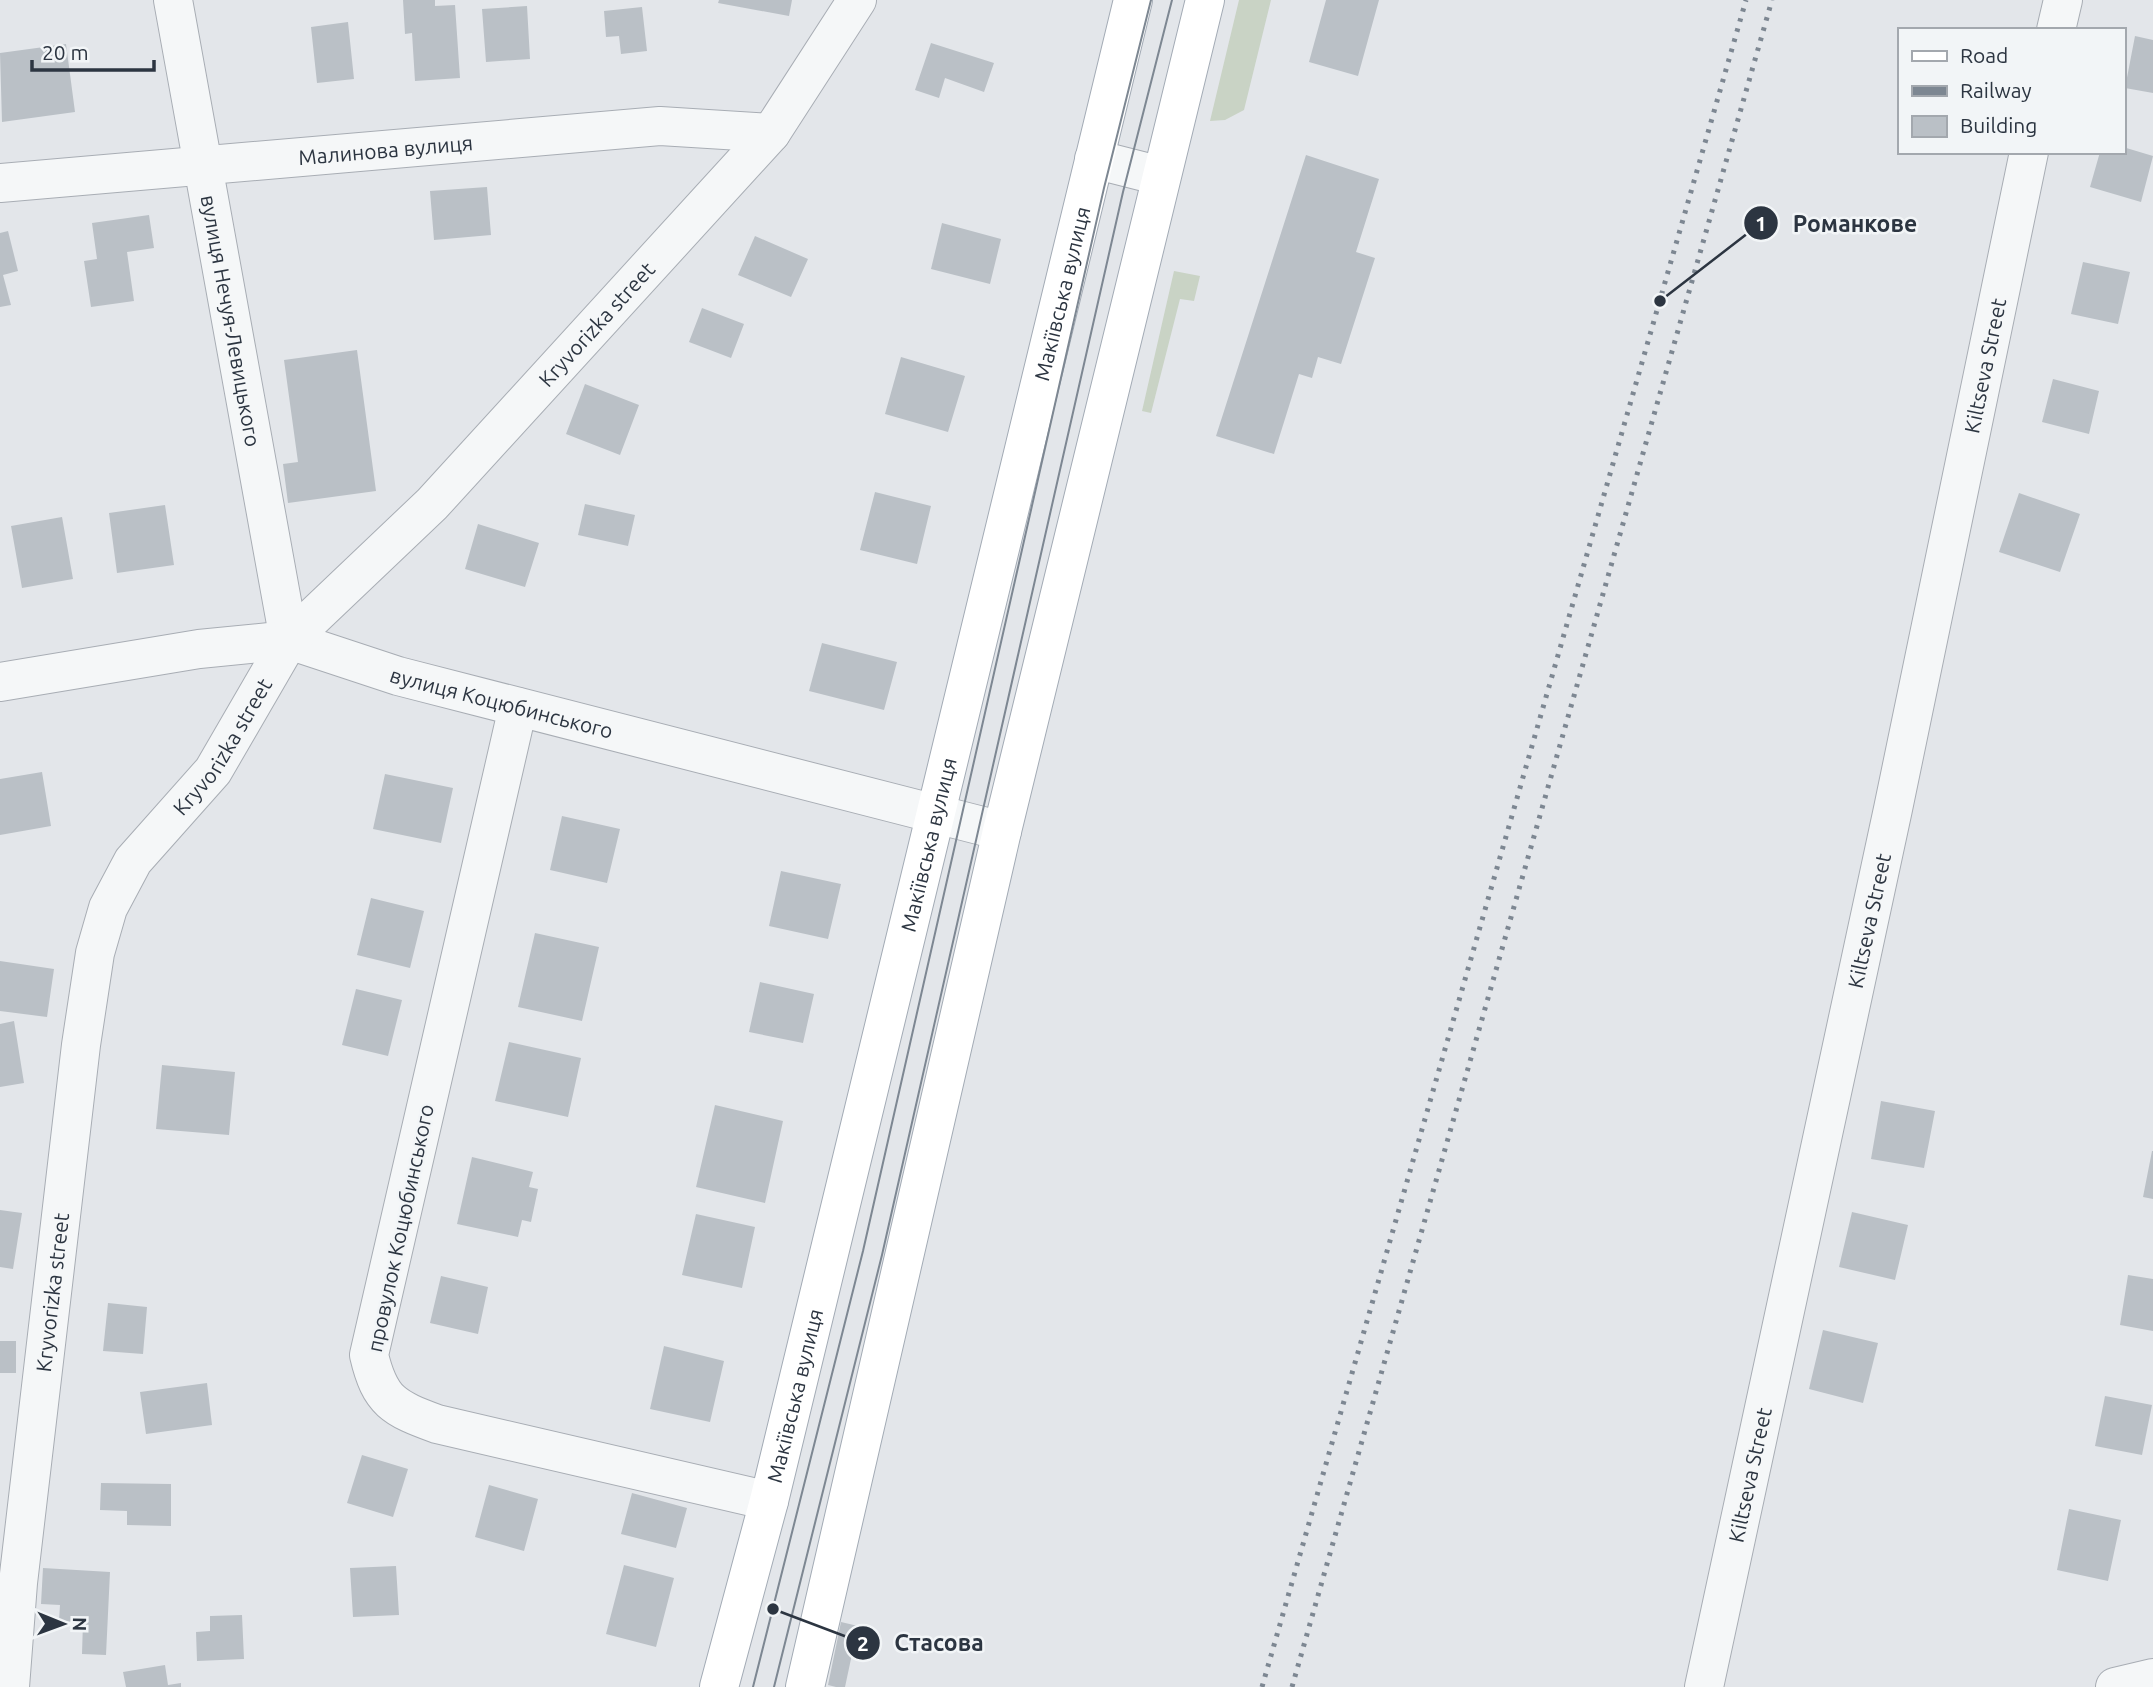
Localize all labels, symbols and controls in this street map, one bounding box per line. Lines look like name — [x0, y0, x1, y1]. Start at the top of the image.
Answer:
scale bar — [32, 28, 154, 72]
legend — [1898, 28, 2125, 154]
text: 20 m — [42, 40, 89, 64]
text: Road — [1960, 43, 2008, 67]
text: Railway — [1960, 78, 2032, 102]
text: Building — [1960, 113, 2037, 137]
street label: Малинова вулиця — [297, 130, 474, 169]
street label: вулиця Нечуя-Левицького — [197, 193, 266, 449]
callout: Романкове — [1744, 201, 1931, 245]
street label: Макіївська вулиця — [1029, 204, 1094, 383]
text: 1 — [1755, 211, 1767, 235]
text: Романкове — [1793, 211, 1917, 236]
street label: Kryvorizka street — [534, 257, 659, 391]
street label: Kiltseva Street — [1959, 296, 2010, 435]
street label: вулиця Коцюбинського — [387, 662, 616, 743]
street label: Kryvorizka street — [168, 674, 276, 820]
street label: Макіївська вулиця — [895, 755, 961, 934]
street label: Kiltseva Street — [1843, 851, 1895, 990]
street label: провулок Коцюбинського — [362, 1102, 438, 1354]
street label: Kryvorizka street — [31, 1211, 73, 1373]
street label: Макіївська вулиця — [762, 1306, 827, 1485]
street label: Kiltseva Street — [1723, 1405, 1776, 1545]
north arrow — [28, 1589, 98, 1659]
text: N — [69, 1617, 91, 1632]
callout: Стасова — [845, 1621, 997, 1665]
text: Стасова — [894, 1630, 984, 1655]
text: 2 — [857, 1631, 869, 1655]

